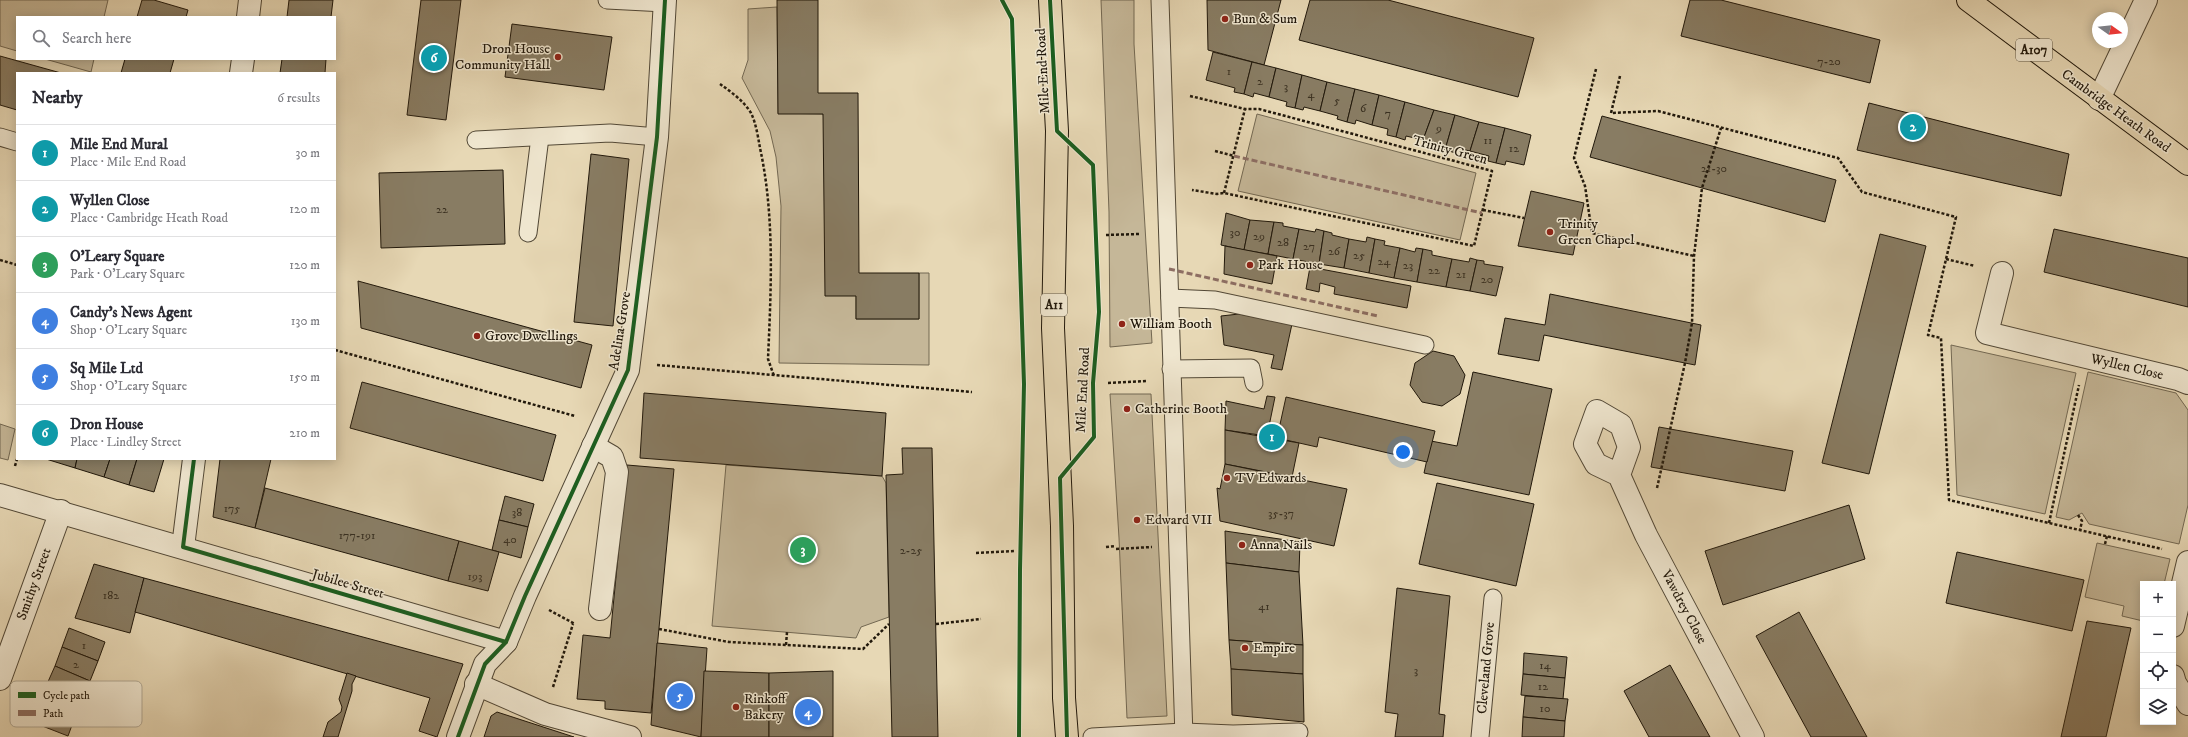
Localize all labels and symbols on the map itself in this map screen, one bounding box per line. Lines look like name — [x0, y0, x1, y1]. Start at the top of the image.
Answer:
place label: Bun & Sum — [1233, 10, 1298, 28]
north arrow — [2092, 12, 2128, 48]
marker: Bun & Sum — [1220, 14, 1230, 24]
street label: Mile End Road — [1032, 28, 1054, 114]
road number: A107 — [2016, 39, 2052, 61]
place label: Dron House Community Hall — [455, 40, 551, 74]
pin: 6 — [421, 43, 447, 73]
marker: Dron House Community Hall — [553, 52, 563, 62]
house number: 7-20 — [1817, 54, 1841, 69]
house number: 1 — [1227, 64, 1231, 79]
street label: Cambridge Heath Road — [2058, 65, 2174, 157]
house number: 2 — [1257, 74, 1263, 89]
house number: 3 — [1284, 79, 1288, 94]
house number: 4 — [1308, 87, 1316, 102]
house number: 5 — [1334, 93, 1340, 108]
house number: 6 — [1360, 101, 1367, 116]
house number: 7 — [1385, 106, 1391, 121]
pin: 2 — [1900, 112, 1926, 142]
house number: 9 — [1435, 121, 1442, 136]
street label: Trinity Green — [1411, 131, 1490, 169]
house number: 11 — [1484, 133, 1492, 148]
house number: 12 — [1509, 141, 1519, 156]
house number: 21-30 — [1701, 161, 1727, 176]
house number: 22 — [436, 202, 448, 217]
place label: Trinity Green Chapel — [1558, 215, 1635, 249]
house number: 30 — [1230, 225, 1240, 240]
marker: Trinity Green Chapel — [1545, 227, 1555, 237]
house number: 29 — [1253, 229, 1265, 244]
house number: 28 — [1277, 235, 1289, 250]
house number: 27 — [1303, 239, 1315, 254]
house number: 26 — [1328, 244, 1341, 259]
house number: 25 — [1353, 248, 1365, 263]
house number: 24 — [1378, 254, 1391, 269]
place label: Park House — [1258, 256, 1323, 274]
house number: 23 — [1403, 258, 1413, 273]
marker: Park House — [1245, 260, 1255, 270]
house number: 22 — [1428, 263, 1440, 278]
house number: 21 — [1456, 267, 1466, 282]
house number: 20 — [1481, 272, 1493, 287]
street label: Adelina Grove — [605, 290, 635, 372]
road number: A11 — [1041, 294, 1067, 316]
place label: William Booth — [1129, 315, 1213, 333]
marker: William Booth — [1117, 319, 1127, 329]
place label: Grove Dwellings — [485, 327, 578, 345]
marker: Grove Dwellings — [472, 331, 482, 341]
street label: Mile End Road — [1072, 347, 1094, 433]
street label: Wyllen Close — [2088, 350, 2165, 384]
place label: Catherine Booth — [1135, 400, 1228, 418]
marker: Catherine Booth — [1122, 404, 1132, 414]
pin: 1 — [1259, 422, 1285, 452]
your location — [1393, 442, 1413, 462]
place label: TV Edwards — [1235, 469, 1307, 487]
marker: TV Edwards — [1222, 473, 1232, 483]
house number: 175 — [224, 501, 240, 516]
house number: 38 — [512, 505, 522, 520]
house number: 35-37 — [1268, 506, 1294, 521]
place label: Edward VII — [1145, 511, 1213, 529]
marker: Edward VII — [1132, 515, 1142, 525]
house number: 177-191 — [339, 528, 375, 543]
house number: 40 — [503, 532, 517, 547]
pin: 3 — [790, 535, 816, 565]
place label: Anna Nails — [1250, 536, 1312, 554]
marker: Anna Nails — [1237, 540, 1247, 550]
house number: 2-25 — [900, 543, 922, 558]
street label: Smithy Street — [13, 545, 56, 623]
street label: Jubilee Street — [308, 565, 387, 603]
street label: Vawdrey Close — [1657, 566, 1711, 647]
house number: 193 — [468, 569, 482, 584]
house number: 182 — [103, 588, 119, 603]
house number: 41 — [1258, 599, 1270, 614]
street label: Cleveland Grove — [1473, 621, 1499, 715]
house number: 1 — [82, 638, 86, 653]
place label: Empire — [1253, 639, 1295, 657]
marker: Empire — [1240, 643, 1250, 653]
house number: 2 — [73, 657, 79, 672]
house number: 14 — [1539, 658, 1552, 673]
house number: 3 — [1414, 663, 1418, 678]
house number: 12 — [1538, 679, 1548, 694]
legend — [10, 681, 142, 727]
pin: 5 — [667, 681, 693, 711]
text: Cycle path — [43, 689, 90, 703]
place label: Rinkoff Bakery — [744, 690, 788, 724]
pin: 4 — [795, 697, 821, 727]
house number: 10 — [1540, 701, 1550, 716]
marker: Rinkoff Bakery — [731, 702, 741, 712]
text: Path — [43, 707, 64, 721]

